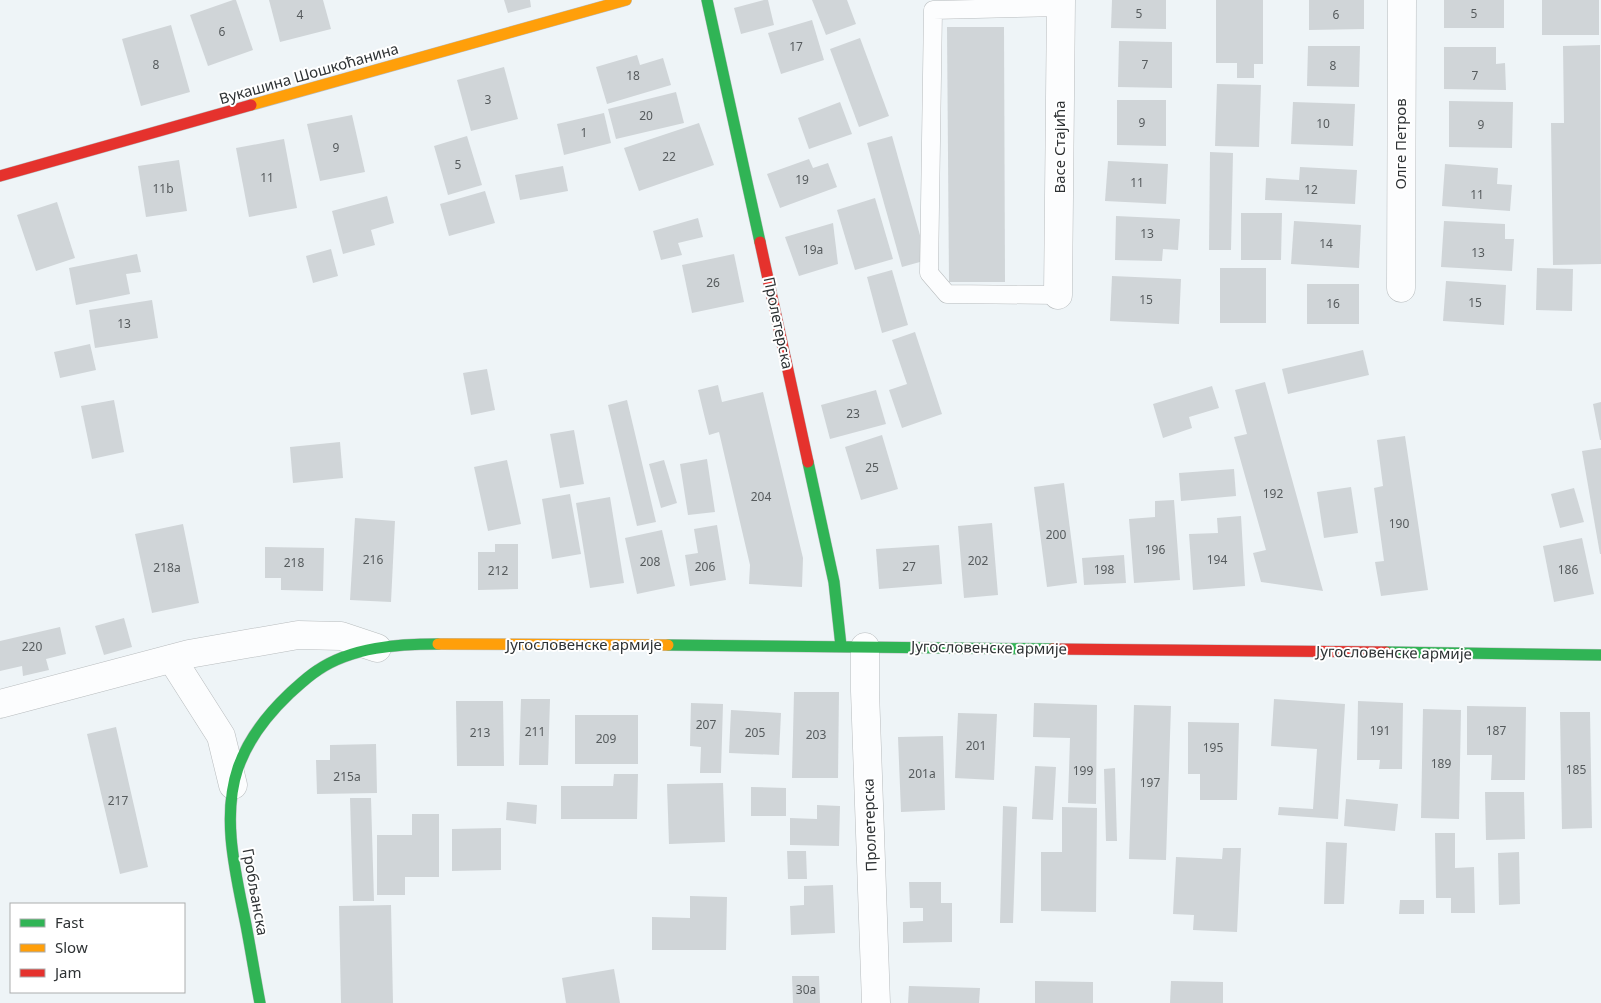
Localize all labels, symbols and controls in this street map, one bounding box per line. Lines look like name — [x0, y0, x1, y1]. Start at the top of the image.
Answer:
house number: 5 — [1136, 5, 1143, 22]
house number: 5 — [1471, 5, 1478, 22]
house number: 4 — [297, 6, 304, 23]
house number: 6 — [1333, 6, 1340, 23]
house number: 6 — [219, 23, 226, 40]
street label: Вукашина Шошкоћанина — [217, 38, 401, 108]
house number: 17 — [789, 38, 803, 55]
house number: 8 — [153, 56, 160, 73]
house number: 7 — [1142, 56, 1149, 73]
house number: 8 — [1330, 57, 1337, 74]
house number: 18 — [626, 67, 640, 84]
house number: 7 — [1472, 67, 1479, 84]
house number: 3 — [485, 91, 492, 108]
street label: Олге Петров — [1390, 98, 1410, 190]
street label: Васе Стајића — [1049, 100, 1069, 194]
house number: 20 — [639, 107, 653, 124]
house number: 9 — [1139, 114, 1146, 131]
house number: 10 — [1316, 115, 1330, 132]
house number: 9 — [1478, 116, 1485, 133]
house number: 1 — [581, 124, 587, 141]
house number: 9 — [333, 139, 340, 156]
house number: 22 — [662, 148, 676, 165]
house number: 5 — [455, 156, 462, 173]
house number: 11 — [260, 169, 274, 186]
house number: 19 — [795, 171, 809, 188]
house number: 11 — [1130, 174, 1144, 191]
house number: 11b — [152, 180, 174, 197]
house number: 12 — [1304, 181, 1318, 198]
house number: 11 — [1470, 186, 1484, 203]
house number: 13 — [1140, 225, 1154, 242]
house number: 14 — [1319, 235, 1333, 252]
house number: 19a — [803, 241, 823, 258]
house number: 13 — [1471, 244, 1485, 261]
house number: 26 — [706, 274, 720, 291]
street label: Пролетерска — [759, 275, 798, 371]
house number: 15 — [1139, 291, 1153, 308]
house number: 15 — [1468, 294, 1482, 311]
house number: 16 — [1326, 295, 1340, 312]
house number: 13 — [117, 315, 131, 332]
house number: 23 — [846, 405, 860, 422]
house number: 25 — [865, 459, 879, 476]
house number: 192 — [1263, 485, 1283, 502]
house number: 204 — [751, 488, 771, 505]
house number: 190 — [1389, 515, 1409, 532]
house number: 200 — [1046, 526, 1066, 543]
house number: 196 — [1145, 541, 1165, 558]
house number: 216 — [363, 551, 383, 568]
house number: 194 — [1207, 551, 1227, 568]
house number: 202 — [968, 552, 988, 569]
house number: 208 — [640, 553, 660, 570]
house number: 218 — [284, 554, 304, 571]
house number: 206 — [695, 558, 715, 575]
house number: 27 — [902, 558, 916, 575]
house number: 218a — [153, 559, 181, 576]
house number: 198 — [1094, 561, 1114, 578]
house number: 186 — [1558, 561, 1578, 578]
house number: 212 — [488, 562, 508, 579]
street label: Југословенске армије — [504, 634, 662, 654]
street label: Југословенске армије — [909, 636, 1067, 658]
house number: 220 — [22, 638, 42, 655]
street label: Југословенске армије — [1314, 641, 1472, 663]
house number: 207 — [696, 716, 716, 733]
house number: 191 — [1370, 722, 1390, 739]
house number: 187 — [1486, 722, 1506, 739]
house number: 211 — [525, 723, 545, 740]
house number: 213 — [470, 724, 490, 741]
house number: 205 — [745, 724, 765, 741]
house number: 203 — [806, 726, 826, 743]
house number: 209 — [596, 730, 616, 747]
house number: 201 — [966, 737, 986, 754]
house number: 195 — [1203, 739, 1223, 756]
house number: 189 — [1431, 755, 1451, 772]
house number: 185 — [1566, 761, 1586, 778]
house number: 199 — [1073, 762, 1093, 779]
house number: 201a — [908, 765, 936, 782]
house number: 215a — [333, 768, 361, 785]
house number: 197 — [1140, 774, 1160, 791]
street label: Пролетерска — [857, 778, 881, 872]
house number: 217 — [108, 792, 128, 809]
street label: Гробљанска — [238, 847, 273, 937]
legend — [10, 903, 185, 993]
text: Fast — [55, 912, 84, 932]
text: Slow — [55, 937, 88, 957]
text: Jam — [53, 962, 82, 982]
house number: 30a — [796, 981, 816, 998]

